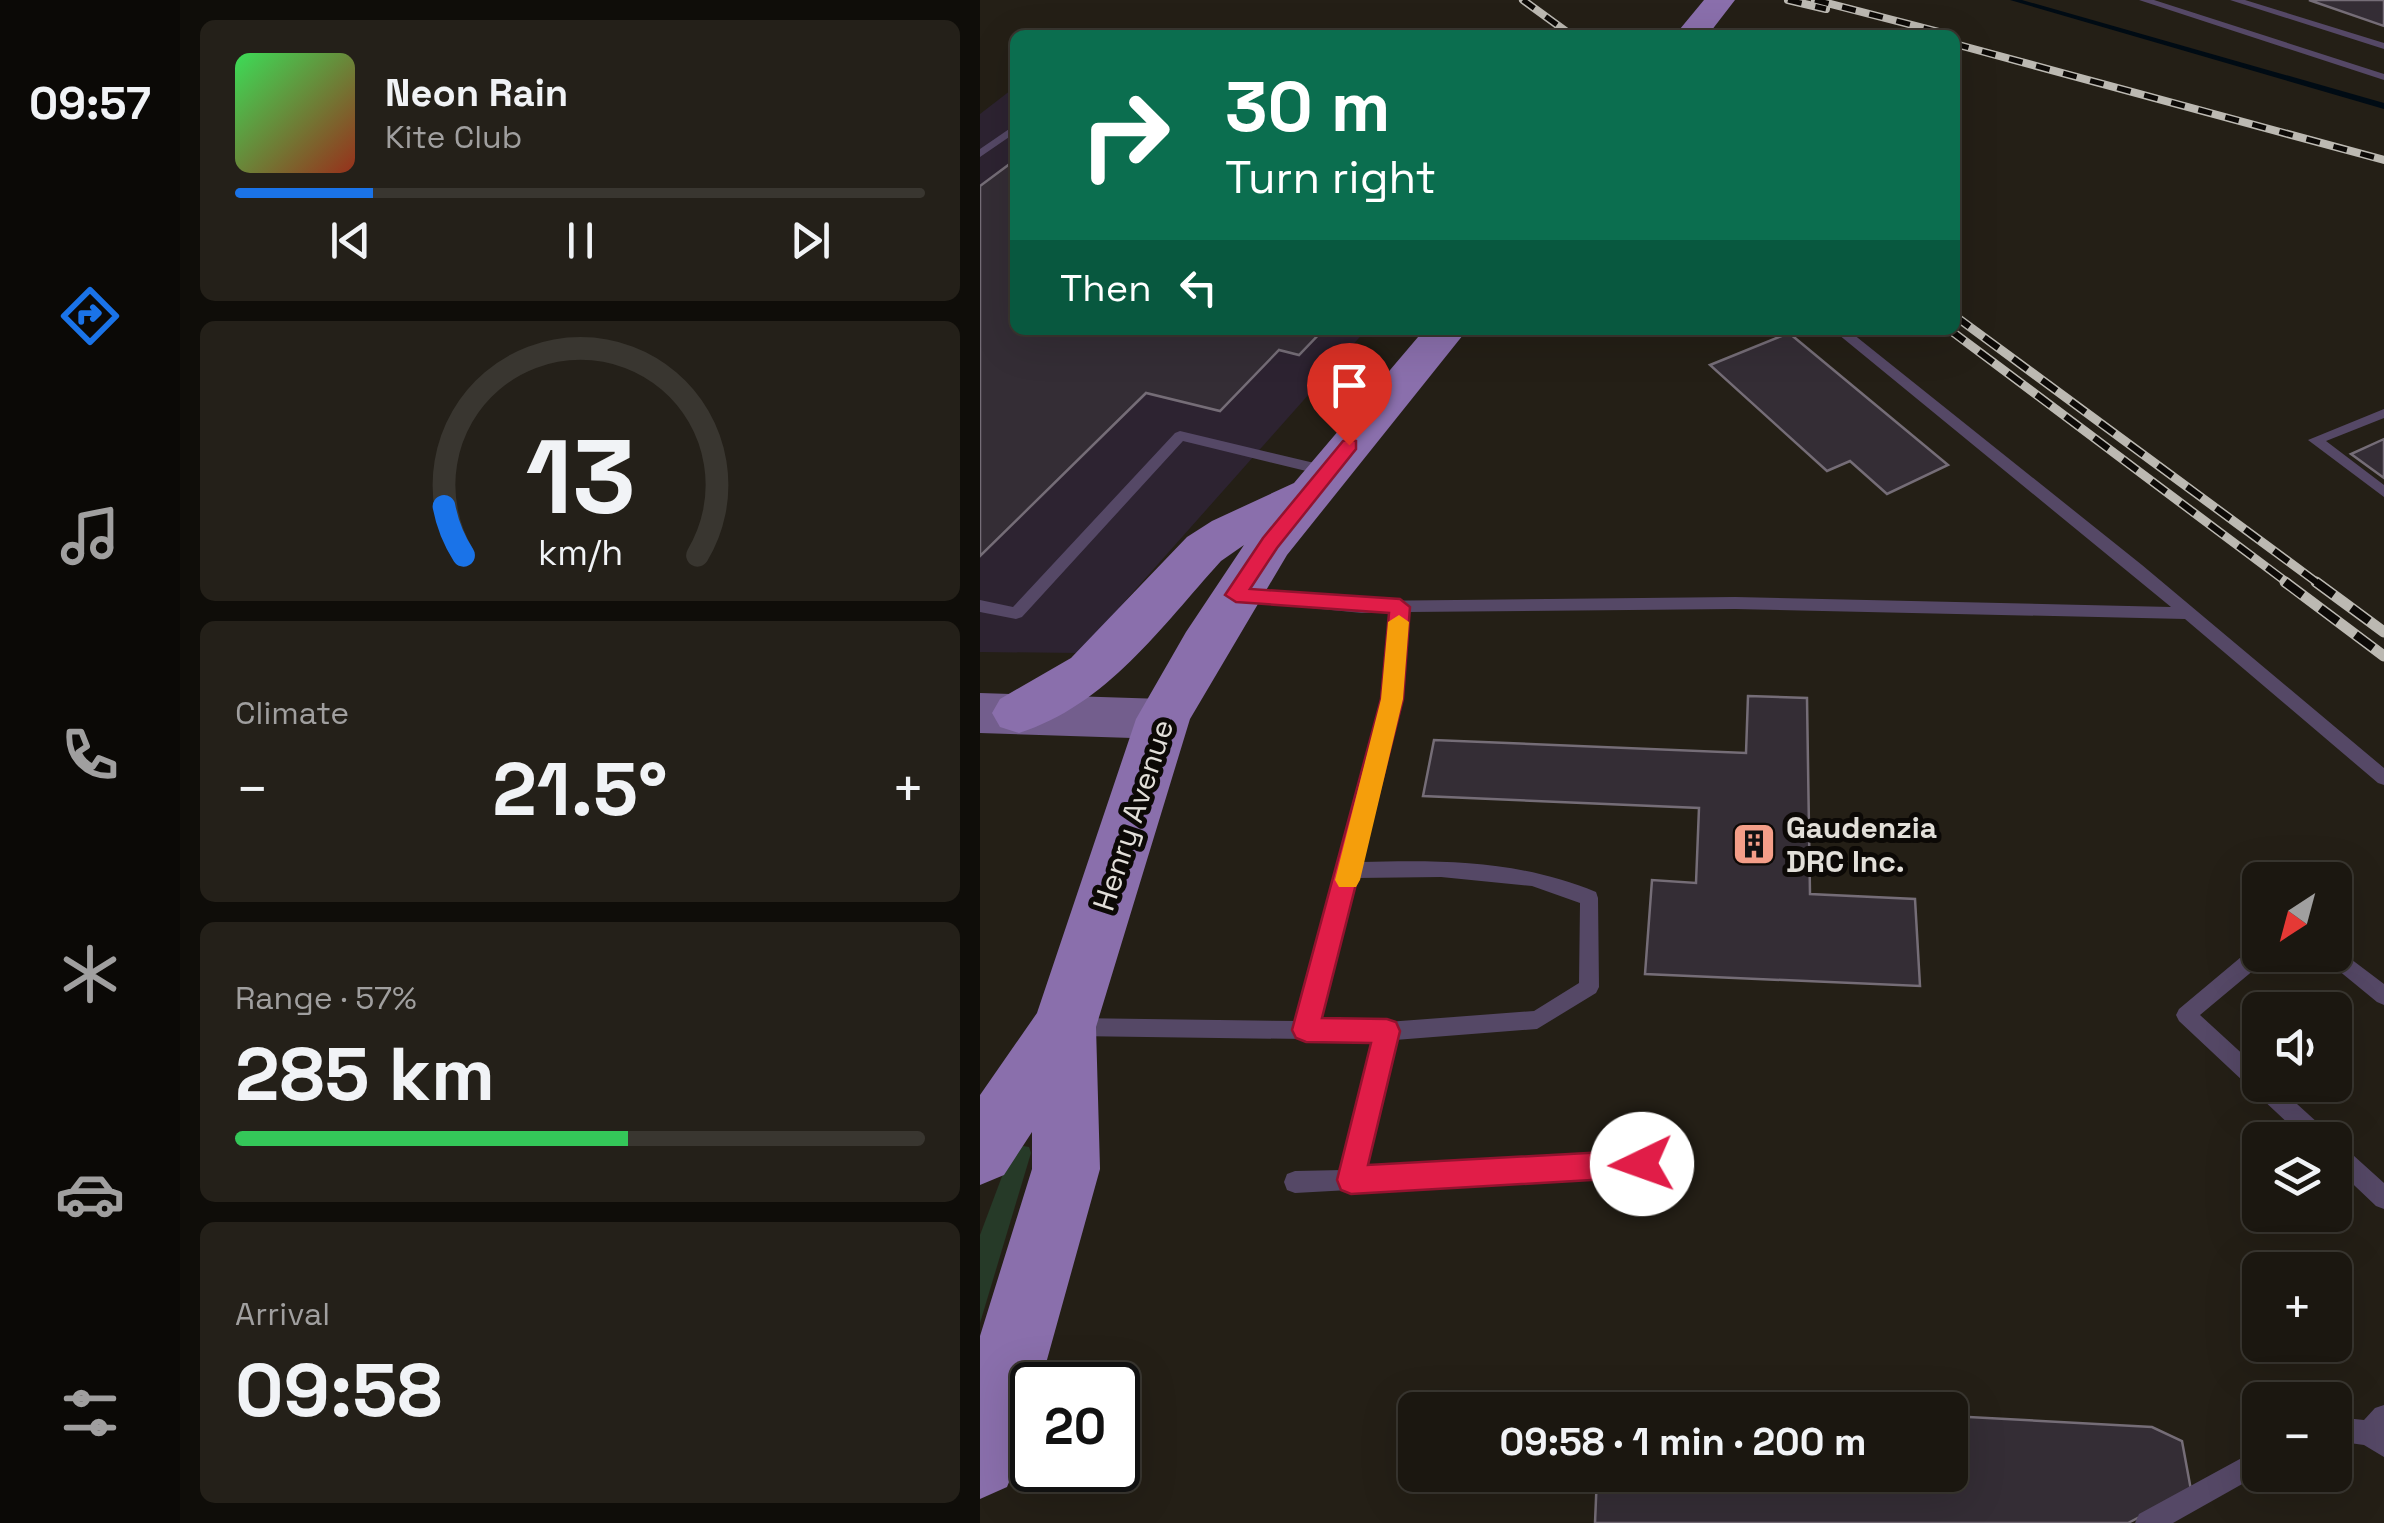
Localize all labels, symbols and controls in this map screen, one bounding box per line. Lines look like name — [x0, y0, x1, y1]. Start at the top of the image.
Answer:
text: 30 m — [1225, 62, 1390, 151]
text: Neon Rain — [385, 69, 568, 117]
icon: right — [1060, 70, 1190, 200]
text: 09:57 — [29, 75, 151, 132]
text: Kite Club — [385, 117, 522, 157]
text: Turn right — [1225, 149, 1436, 206]
icon: previous — [323, 213, 378, 268]
icon: pause — [553, 213, 608, 268]
icon: next — [783, 213, 838, 268]
icon: left — [1171, 260, 1226, 315]
text: Then — [1060, 264, 1151, 312]
icon: directions — [55, 281, 125, 351]
pin — [1307, 343, 1392, 446]
icon: arrive — [1322, 358, 1377, 413]
text: 13 — [525, 411, 635, 543]
icon: music — [55, 501, 125, 571]
text: km/h — [537, 530, 623, 575]
text: Climate — [235, 693, 349, 733]
street label: Henry Avenue — [1084, 714, 1182, 916]
icon: phone — [55, 720, 125, 790]
text: 21.5° — [492, 741, 668, 837]
text: − — [235, 754, 269, 824]
text: + — [891, 754, 925, 824]
place label: Gaudenzia DRC Inc. — [1786, 808, 1937, 881]
building icon: Gaudenzia DRC Inc. — [1731, 821, 1777, 867]
north arrow — [2242, 862, 2352, 972]
map controls — [2242, 862, 2352, 1492]
icon: climate — [55, 939, 125, 1009]
text: Range · 57% — [235, 978, 417, 1018]
button: sound — [2242, 992, 2352, 1102]
text: 285 km — [235, 1026, 495, 1122]
position arrow — [1590, 1112, 1694, 1216]
button: layers — [2242, 1122, 2352, 1232]
icon: car — [55, 1159, 125, 1229]
button: + — [2242, 1252, 2352, 1362]
text: Arrival — [235, 1294, 330, 1334]
text: 09:58 — [235, 1342, 442, 1438]
speed limit sign: 20 — [1010, 1362, 1140, 1492]
icon: filters — [55, 1378, 125, 1448]
button: − — [2242, 1382, 2352, 1492]
text: 09:58 · 1 min · 200 m — [1500, 1418, 1866, 1466]

